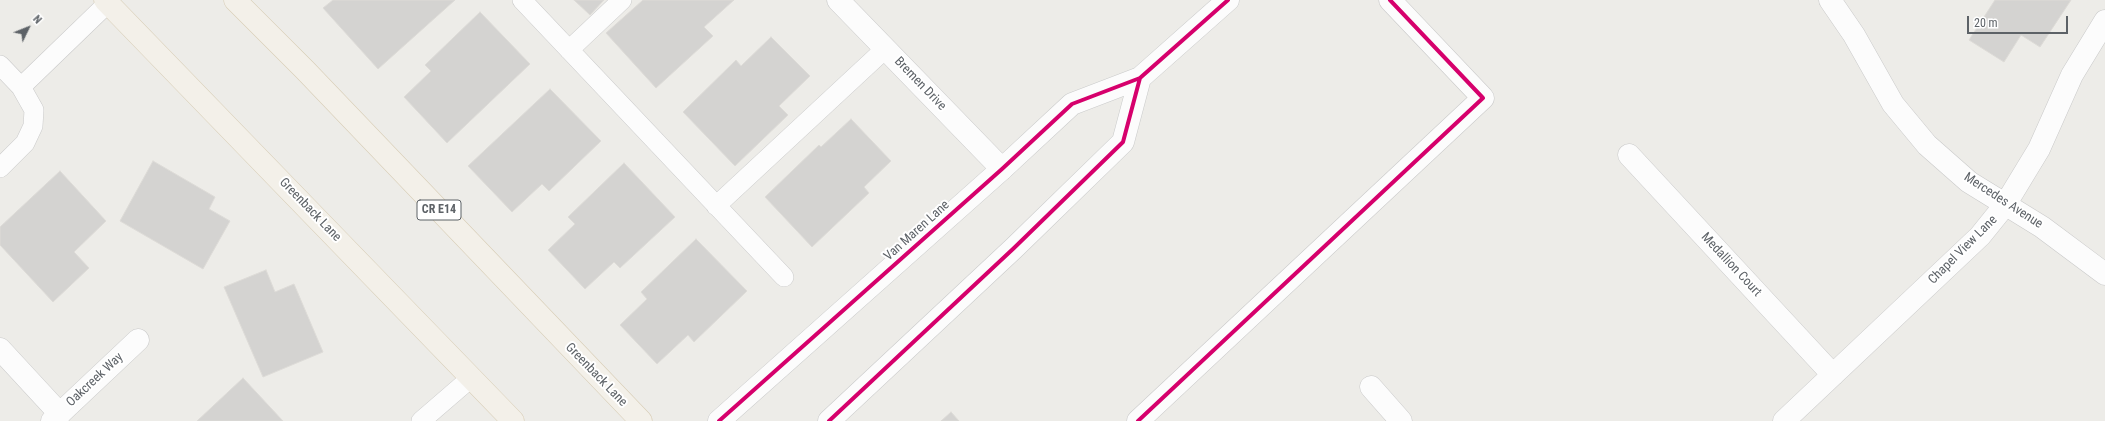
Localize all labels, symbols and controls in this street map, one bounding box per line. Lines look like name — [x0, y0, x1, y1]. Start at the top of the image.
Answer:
north arrow — [8, 8, 48, 48]
scale bar — [1969, 8, 2070, 34]
text: N — [30, 13, 44, 26]
text: 20 m — [1974, 16, 1998, 30]
street label: Bremen Drive — [891, 54, 949, 114]
street label: Mercedes Avenue — [1961, 170, 2045, 232]
street label: Greenback Lane — [276, 175, 344, 245]
street label: Van Maren Lane — [881, 198, 953, 264]
road number: CR E14 — [417, 200, 461, 220]
street label: Chapel View Lane — [1925, 212, 2001, 288]
street label: Medallion Court — [1697, 230, 1765, 300]
street label: Greenback Lane — [562, 340, 630, 410]
street label: Oakcreek Way — [63, 350, 127, 410]

